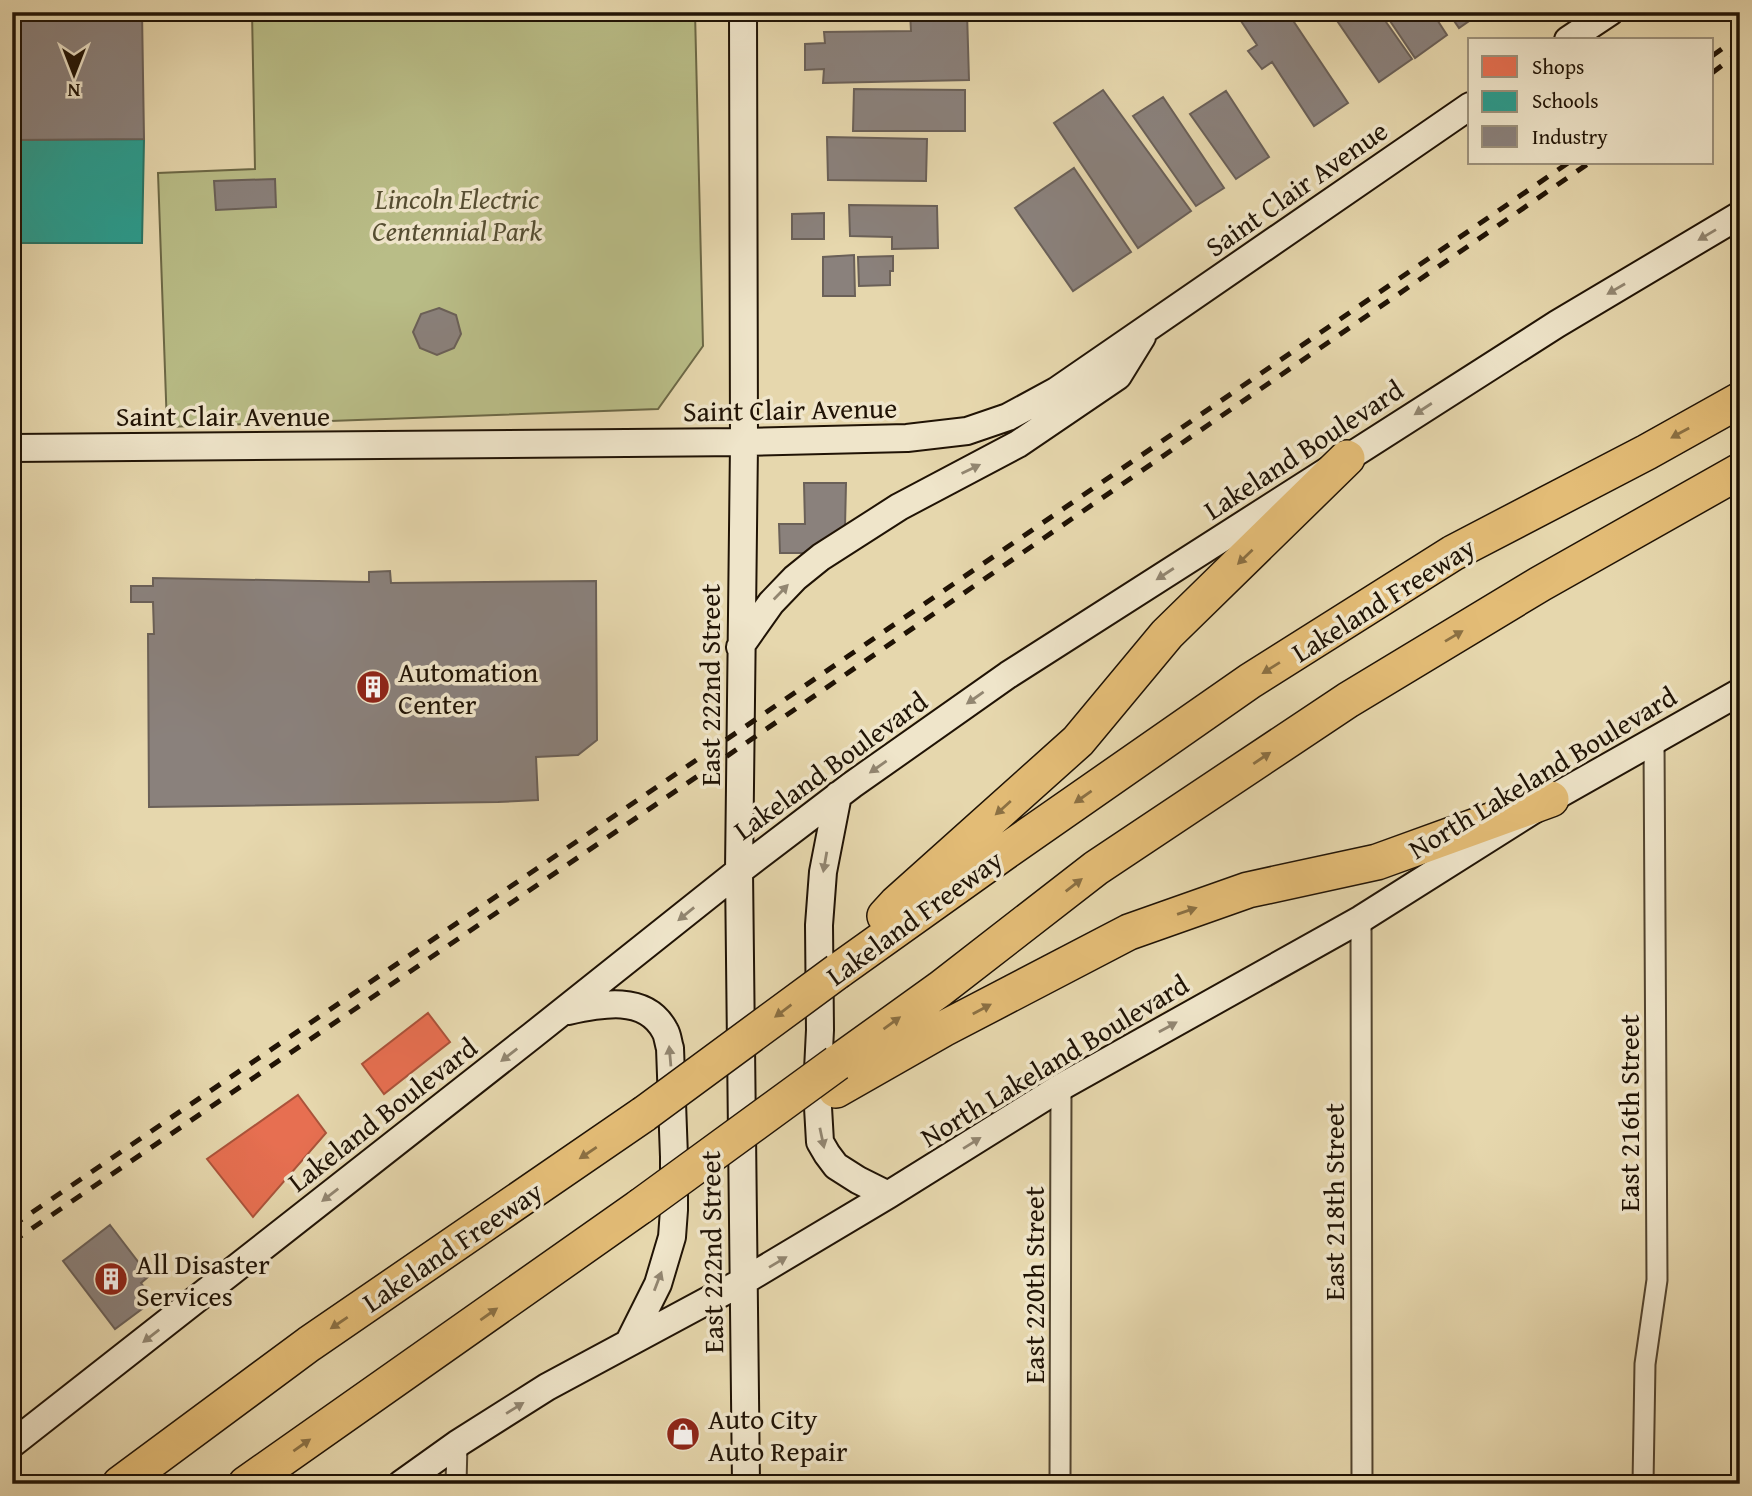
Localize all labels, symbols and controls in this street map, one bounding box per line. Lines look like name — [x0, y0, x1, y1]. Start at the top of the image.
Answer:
north arrow — [38, 38, 108, 108]
legend — [1468, 38, 1714, 164]
text: Shops — [1532, 51, 1584, 82]
text: N — [67, 77, 80, 105]
text: Schools — [1532, 85, 1599, 116]
street label: Saint Clair Avenue — [1196, 110, 1396, 266]
text: Industry — [1532, 121, 1608, 152]
park label: Lincoln Electric Centennial Park — [372, 178, 542, 251]
one-way arrow — [1698, 228, 1717, 241]
one-way arrow — [1606, 283, 1626, 295]
street label: Lakeland Boulevard — [1195, 369, 1411, 529]
street label: Saint Clair Avenue — [682, 387, 898, 431]
street label: Saint Clair Avenue — [116, 395, 330, 436]
one-way arrow — [1413, 403, 1433, 416]
one-way arrow — [1670, 427, 1690, 439]
one-way arrow — [961, 463, 981, 475]
street label: Lakeland Freeway — [1283, 526, 1483, 672]
one-way arrow — [1237, 549, 1254, 566]
one-way arrow — [1156, 567, 1175, 580]
street label: East 222nd Street — [689, 584, 730, 786]
one-way arrow — [772, 584, 788, 601]
one-way arrow — [1444, 630, 1464, 643]
place label: Automation Center — [398, 651, 538, 724]
one-way arrow — [1261, 662, 1280, 675]
building icon: Automation Center — [354, 668, 392, 706]
street label: North Lakeland Boulevard — [1400, 675, 1684, 869]
street label: Lakeland Boulevard — [725, 681, 935, 849]
one-way arrow — [966, 691, 984, 705]
one-way arrow — [1253, 751, 1271, 765]
one-way arrow — [869, 760, 887, 774]
one-way arrow — [1074, 790, 1092, 804]
one-way arrow — [995, 800, 1012, 816]
street label: Lakeland Freeway — [817, 839, 1011, 995]
one-way arrow — [819, 851, 830, 873]
one-way arrow — [1064, 878, 1082, 893]
one-way arrow — [677, 906, 695, 921]
one-way arrow — [1176, 906, 1197, 917]
street label: North Lakeland Boulevard — [912, 963, 1196, 1157]
one-way arrow — [972, 1003, 992, 1015]
one-way arrow — [774, 1004, 792, 1018]
street label: East 216th Street — [1608, 1014, 1649, 1212]
one-way arrow — [883, 1016, 901, 1030]
one-way arrow — [1158, 1021, 1178, 1033]
street label: Lakeland Boulevard — [278, 1027, 486, 1201]
one-way arrow — [664, 1045, 675, 1067]
one-way arrow — [500, 1047, 518, 1062]
street label: East 218th Street — [1313, 1103, 1354, 1301]
one-way arrow — [816, 1127, 827, 1149]
one-way arrow — [962, 1137, 982, 1150]
one-way arrow — [579, 1146, 597, 1160]
street label: East 222nd Street — [689, 1150, 733, 1354]
street label: Lakeland Freeway — [354, 1170, 550, 1322]
street label: East 220th Street — [1013, 1186, 1054, 1384]
one-way arrow — [321, 1188, 339, 1203]
place label: All Disaster Services — [136, 1243, 270, 1316]
one-way arrow — [768, 1255, 787, 1268]
building icon: All Disaster Services — [92, 1260, 130, 1298]
one-way arrow — [653, 1270, 664, 1291]
one-way arrow — [480, 1307, 498, 1321]
one-way arrow — [330, 1317, 349, 1330]
one-way arrow — [142, 1328, 160, 1343]
place label: Auto City Auto Repair — [708, 1398, 848, 1471]
one-way arrow — [505, 1401, 524, 1414]
shop icon: Auto City Auto Repair — [664, 1415, 702, 1453]
one-way arrow — [293, 1438, 311, 1452]

